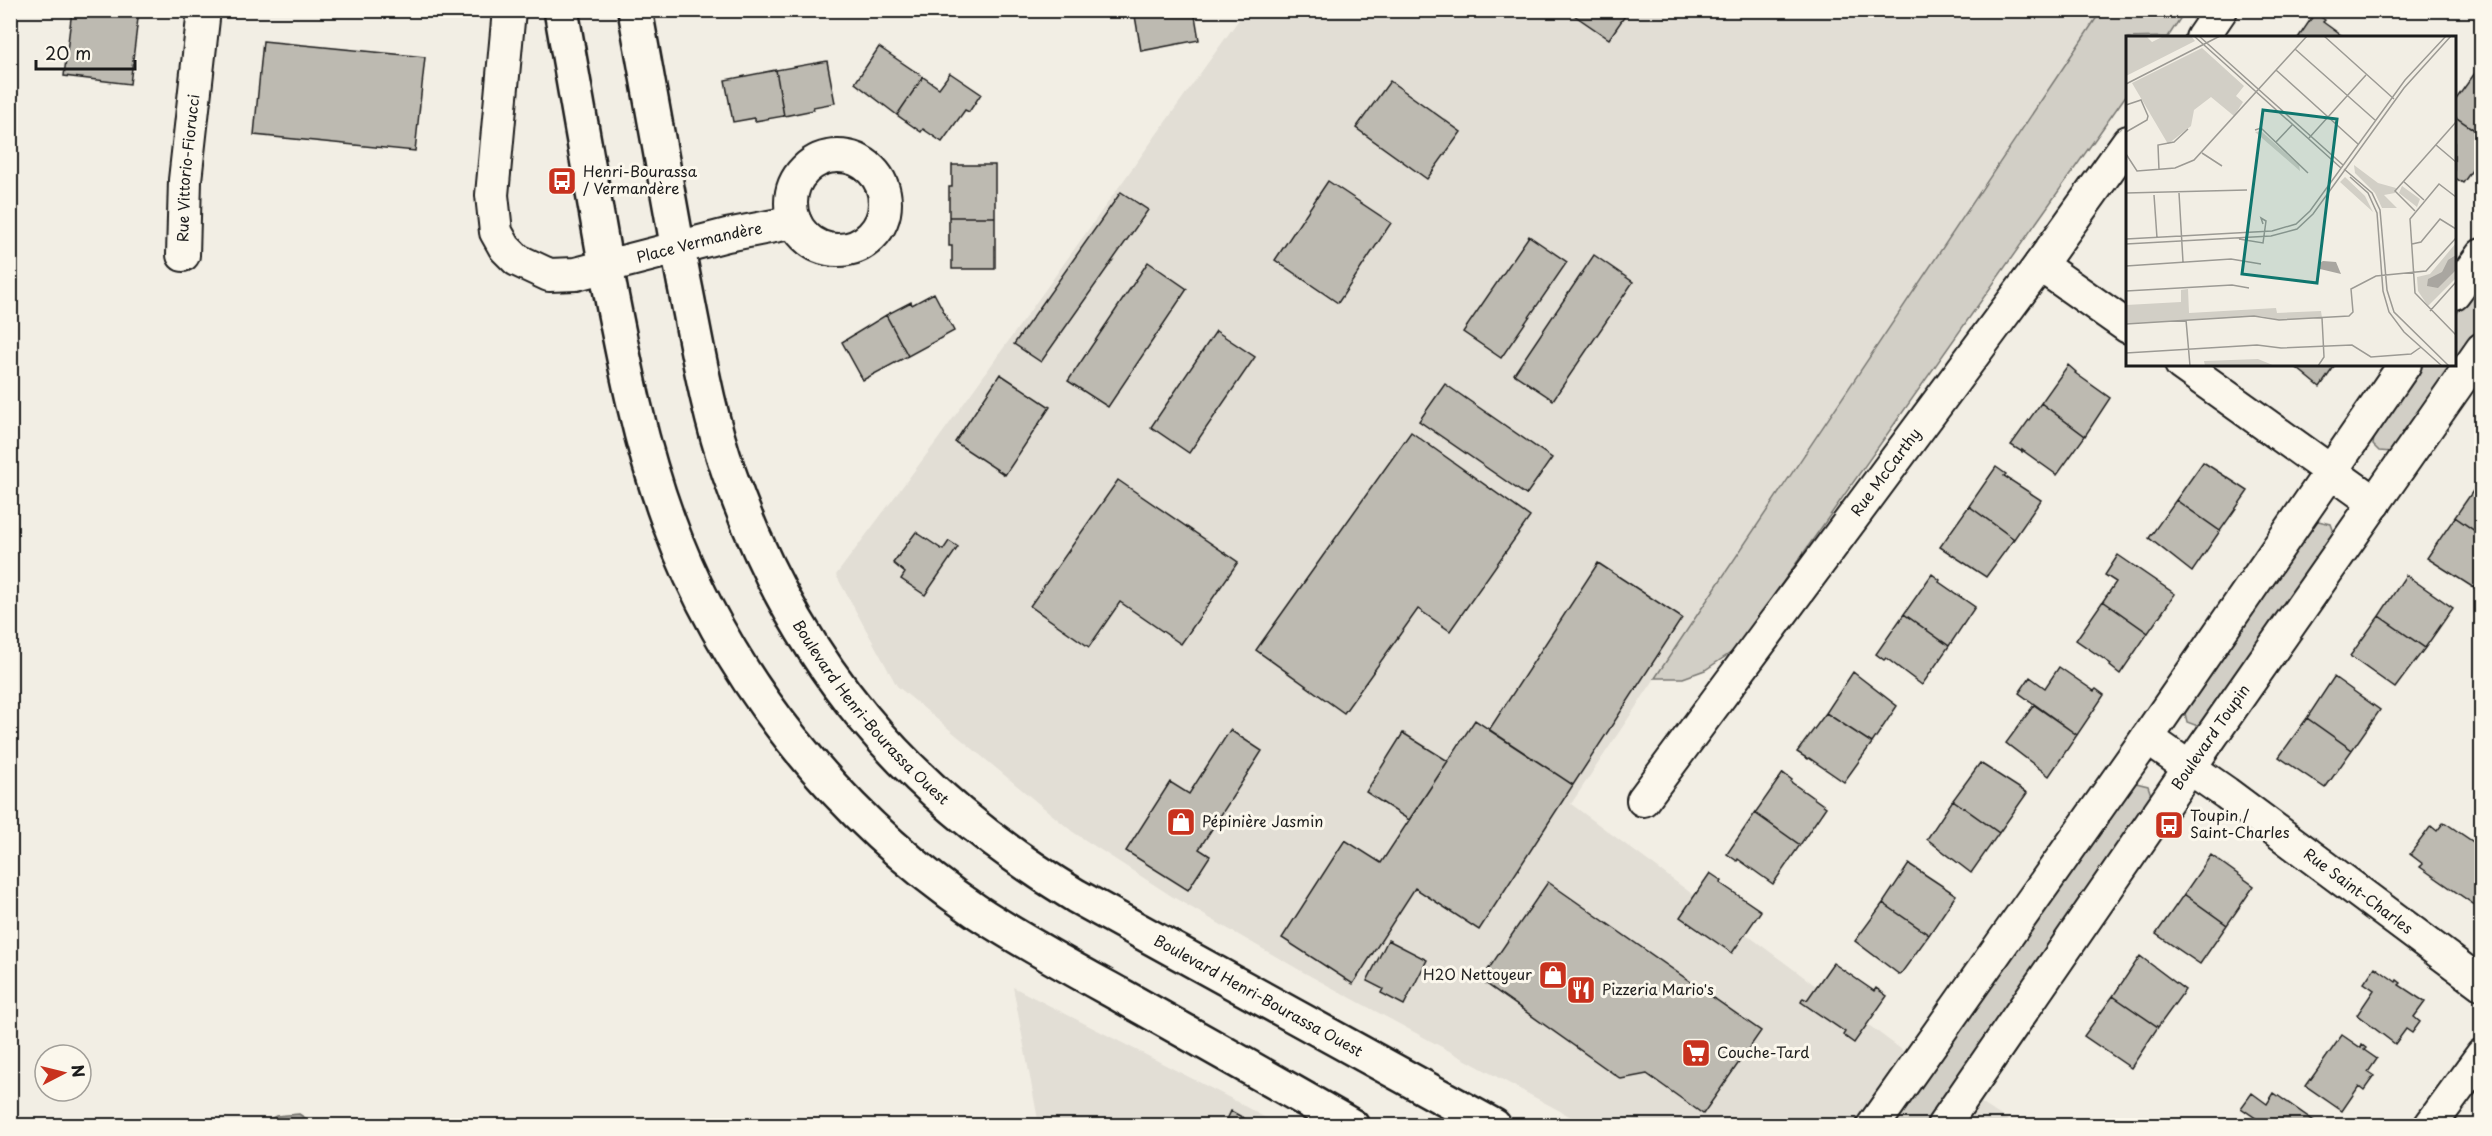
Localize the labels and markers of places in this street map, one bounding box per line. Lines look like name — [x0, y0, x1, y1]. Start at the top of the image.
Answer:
place label: Henri-Bourassa / Vermandère — [583, 159, 698, 199]
bus stop icon: Henri-Bourassa / Vermandère — [546, 165, 578, 197]
place label: Toupin / Saint-Charles — [2190, 803, 2290, 843]
shop icon: Pépinière Jasmin — [1165, 806, 1197, 838]
place label: Pépinière Jasmin — [1202, 809, 1323, 832]
bus stop icon: Toupin / Saint-Charles — [2153, 809, 2185, 841]
shop icon: H2O Nettoyeur — [1537, 959, 1569, 991]
place label: H2O Nettoyeur — [1423, 962, 1532, 985]
restaurant icon: Pizzeria Mario's — [1565, 974, 1597, 1006]
place label: Pizzeria Mario's — [1602, 977, 1714, 1000]
supermarket icon: Couche-Tard — [1680, 1037, 1712, 1069]
place label: Couche-Tard — [1717, 1040, 1809, 1063]

